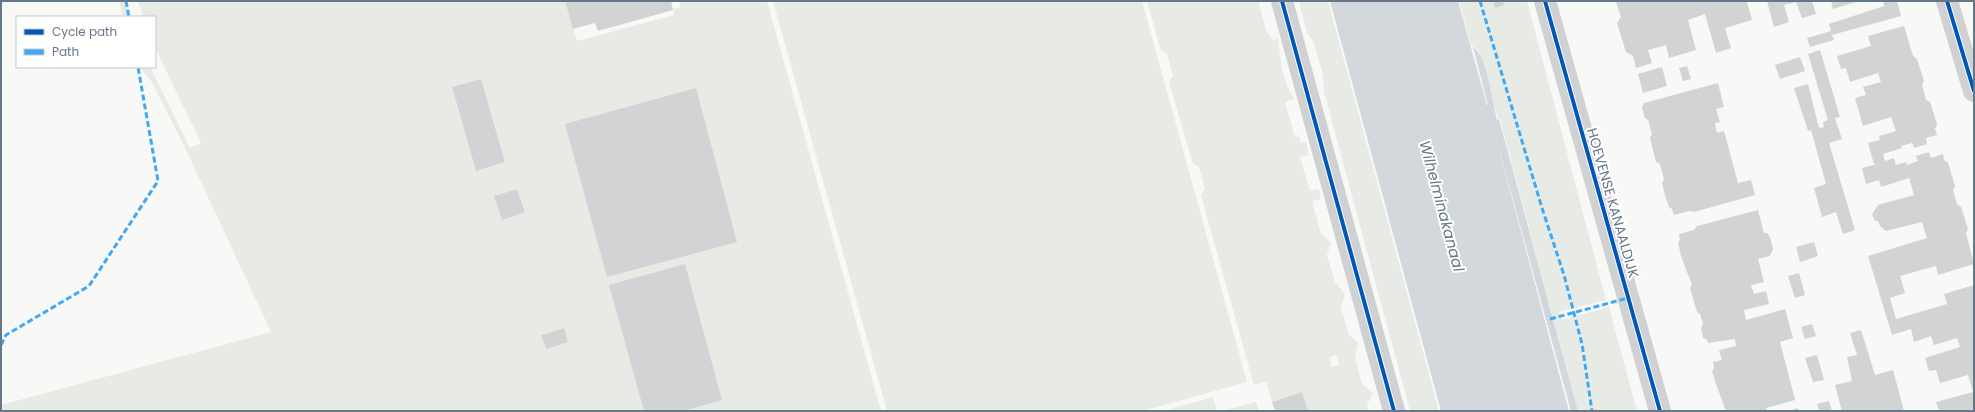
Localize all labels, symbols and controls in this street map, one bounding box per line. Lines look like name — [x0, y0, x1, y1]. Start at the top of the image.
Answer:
legend — [16, 16, 156, 68]
text: Cycle path — [52, 23, 117, 40]
text: Path — [52, 43, 79, 60]
street label: HOEVENSE KANAALDIJK — [1582, 126, 1644, 281]
water label: Wilhelminakanaal — [1414, 138, 1470, 274]

